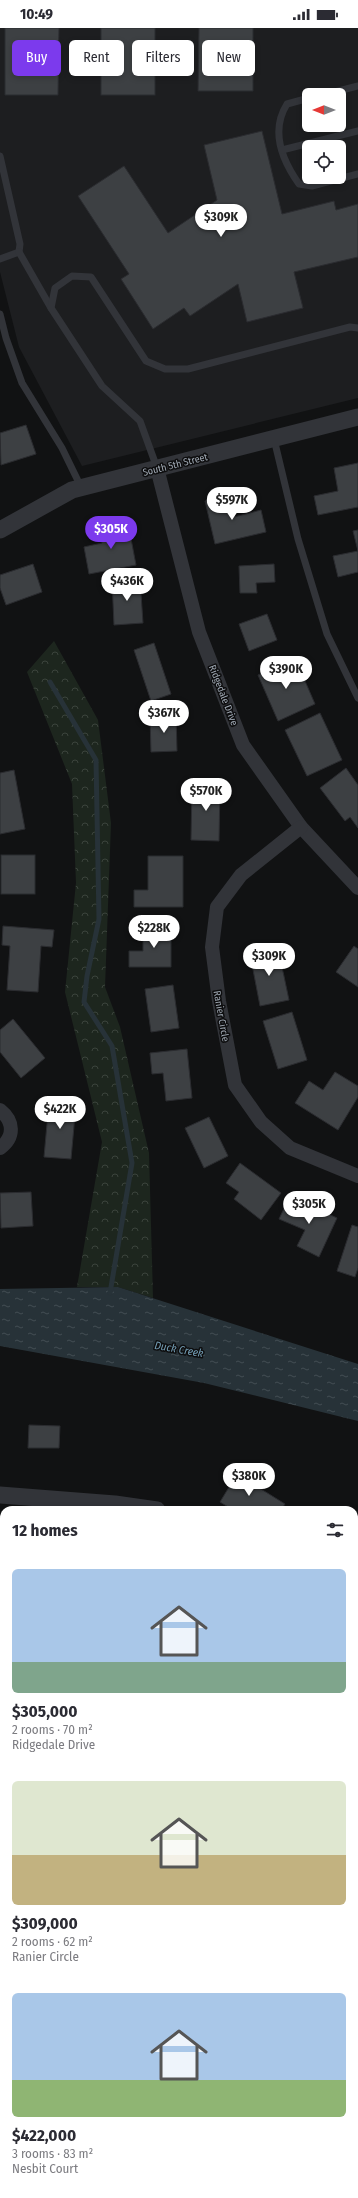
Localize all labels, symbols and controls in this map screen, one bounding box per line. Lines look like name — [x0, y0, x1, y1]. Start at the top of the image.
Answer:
text: 10:49 — [20, 5, 53, 23]
chip: Buy — [12, 40, 61, 76]
chip: Rent — [69, 40, 124, 76]
chip: Filters — [132, 40, 194, 76]
chip: New — [202, 40, 255, 76]
north arrow — [302, 88, 346, 132]
map controls — [302, 88, 346, 184]
button: locate — [302, 140, 346, 184]
pin: $309K — [193, 204, 249, 238]
text: $309K — [204, 209, 238, 224]
street label: South 5th Street — [142, 451, 210, 479]
pin: $597K — [204, 487, 260, 521]
text: $597K — [216, 492, 248, 507]
pin: $305K — [83, 516, 139, 550]
text: $305K — [94, 521, 128, 536]
pin: $436K — [99, 568, 155, 602]
text: $436K — [110, 573, 144, 588]
pin: $390K — [258, 656, 314, 690]
text: $390K — [269, 661, 303, 676]
street label: Ridgedale Drive — [206, 663, 240, 727]
pin: $367K — [136, 700, 192, 734]
text: $367K — [148, 705, 180, 720]
pin: $570K — [178, 778, 234, 812]
text: $570K — [190, 783, 222, 798]
pin: $228K — [126, 915, 182, 949]
text: $228K — [138, 920, 170, 935]
pin: $309K — [241, 943, 297, 977]
text: $309K — [252, 948, 286, 963]
street label: Ranier Circle — [211, 990, 231, 1043]
pin: $422K — [32, 1096, 88, 1130]
text: $422K — [44, 1101, 76, 1116]
pin: $305K — [281, 1191, 337, 1225]
text: $305K — [292, 1196, 326, 1211]
water label: Duck Creek — [153, 1339, 205, 1360]
pin: $380K — [221, 1463, 277, 1497]
text: $380K — [232, 1468, 266, 1483]
icon: filters — [324, 1519, 346, 1541]
text: 12 homes — [12, 1520, 78, 1541]
icon: home — [143, 1595, 215, 1667]
text: $305,000 — [12, 1701, 78, 1722]
text: 2 rooms · 70 m² — [12, 1722, 93, 1737]
text: Ridgedale Drive — [12, 1737, 95, 1752]
icon: home — [143, 1807, 215, 1879]
text: $309,000 — [12, 1913, 78, 1934]
text: 2 rooms · 62 m² — [12, 1934, 93, 1949]
text: Ranier Circle — [12, 1949, 79, 1964]
icon: home — [143, 2019, 215, 2091]
text: $422,000 — [12, 2125, 76, 2146]
text: 3 rooms · 83 m² — [12, 2146, 93, 2161]
text: Nesbit Court — [12, 2161, 78, 2176]

